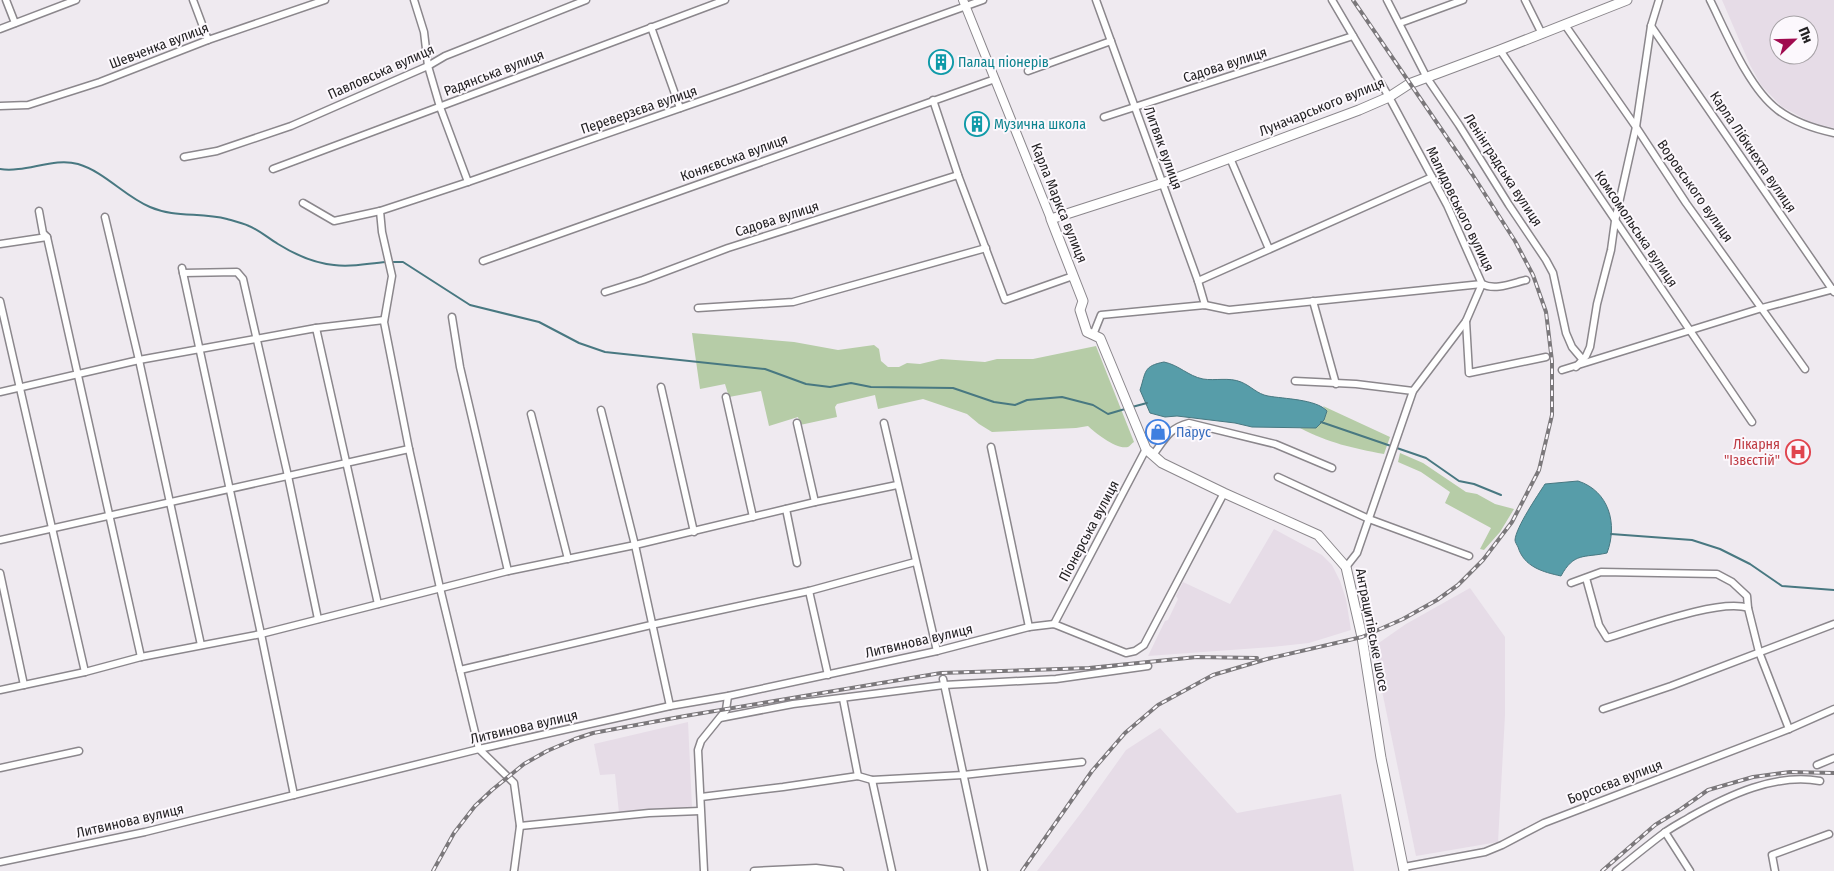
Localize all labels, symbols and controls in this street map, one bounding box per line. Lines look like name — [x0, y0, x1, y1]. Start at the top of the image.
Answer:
north arrow — [1769, 15, 1819, 65]
street label: Шевченка вулиця — [107, 19, 211, 73]
text: Пн — [1795, 24, 1816, 46]
street label: Павловська вулиця — [325, 41, 437, 103]
street label: Садова вулиця — [1181, 43, 1269, 87]
street label: Радянська вулиця — [442, 46, 546, 100]
building icon: Палац піонерів — [928, 49, 954, 75]
place label: Палац піонерів — [958, 54, 1049, 71]
street label: Луначарського вулиця — [1257, 74, 1387, 140]
street label: Переверзєва вулиця — [579, 82, 699, 138]
street label: Карла Лібкнехта вулиця — [1706, 88, 1800, 216]
street label: Литвяк вулиця — [1140, 104, 1186, 192]
street label: Ленінградська вулиця — [1460, 110, 1546, 230]
building icon: Музична школа — [964, 111, 990, 137]
place label: Музична школа — [994, 116, 1086, 133]
street label: Коняєвська вулиця — [678, 131, 790, 185]
street label: Воровського вулиця — [1653, 137, 1737, 245]
street label: Карла Маркса вулиця — [1027, 141, 1091, 265]
street label: Малидовського вулиця — [1422, 144, 1498, 274]
street label: Комсомольська вулиця — [1591, 168, 1681, 290]
street label: Садова вулиця — [733, 197, 821, 241]
shop icon: Парус — [1145, 419, 1171, 445]
place label: Парус — [1176, 424, 1211, 441]
place label: Лікарня "Ізвєстій" — [1724, 436, 1780, 469]
hospital icon: Лікарня "Ізвєстій" — [1785, 439, 1811, 465]
street label: Піонерська вулиця — [1055, 478, 1123, 584]
street label: Антрацитівське шосе — [1352, 567, 1392, 693]
street label: Литвинова вулиця — [864, 620, 974, 662]
street label: Литвинова вулиця — [469, 706, 579, 748]
street label: Борсоєва вулиця — [1565, 756, 1665, 808]
street label: Литвинова вулиця — [75, 800, 185, 842]

